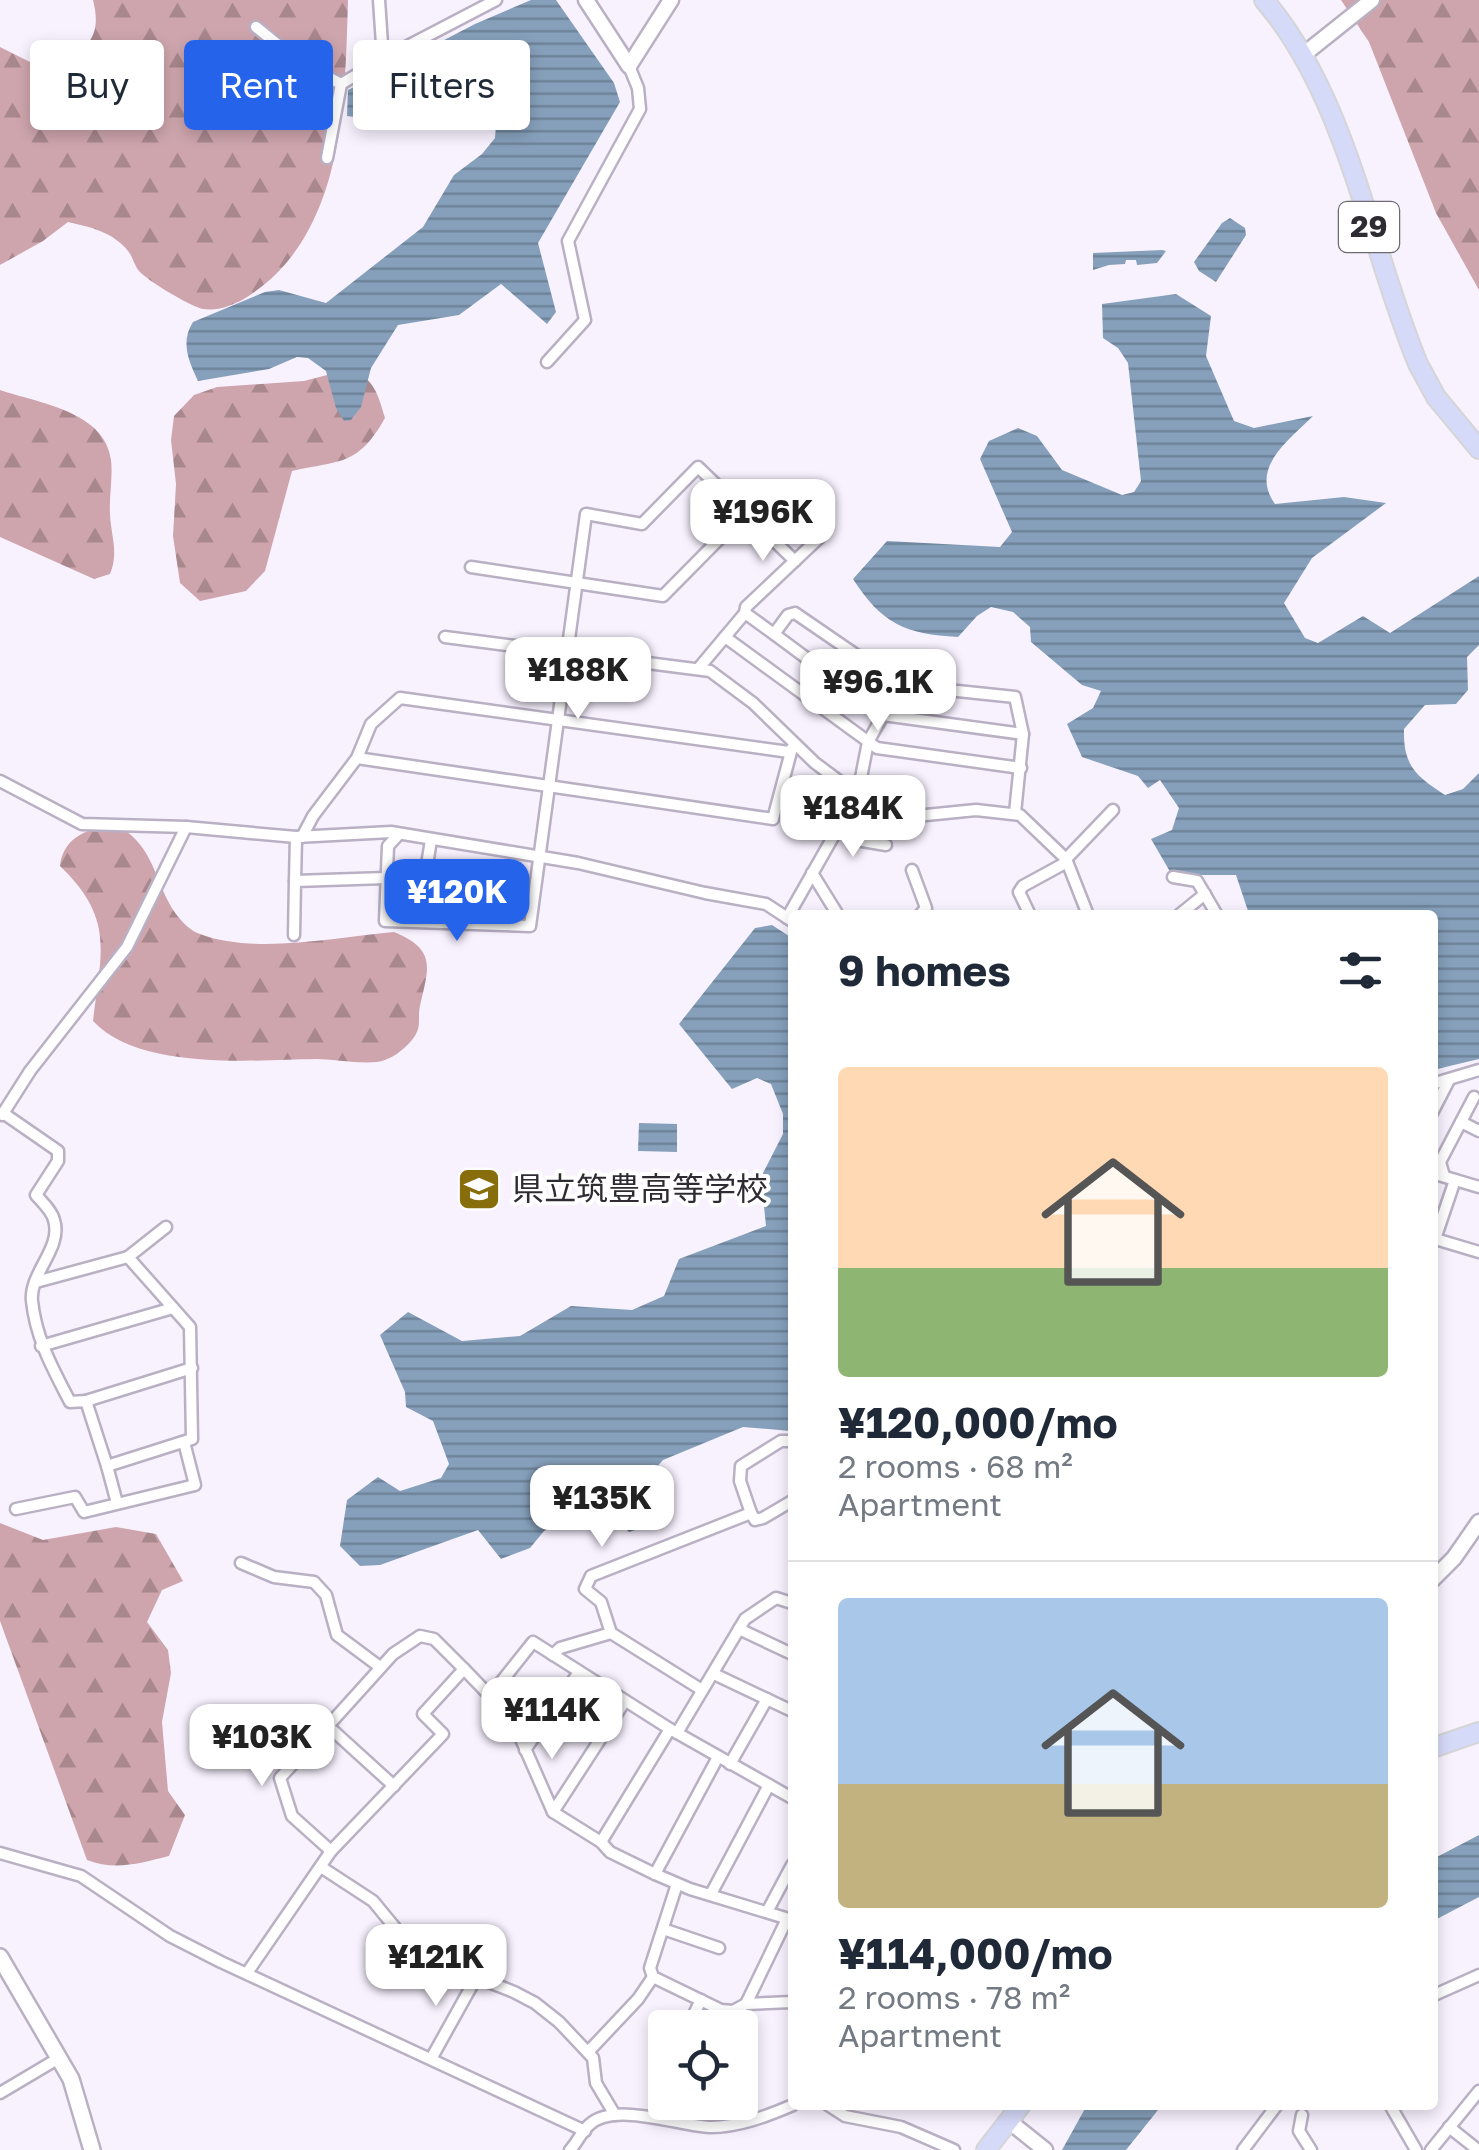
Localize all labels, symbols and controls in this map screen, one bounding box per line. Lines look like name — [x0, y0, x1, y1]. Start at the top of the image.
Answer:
chip: Buy — [30, 40, 164, 130]
chip: Rent — [184, 40, 333, 130]
chip: Filters — [353, 40, 530, 130]
road number: 29 — [1339, 202, 1399, 252]
pin: ¥196K — [693, 479, 833, 564]
text: ¥196K — [712, 492, 814, 530]
pin: ¥188K — [508, 637, 648, 722]
pin: ¥96.1K — [797, 649, 959, 734]
text: ¥188K — [527, 650, 629, 688]
text: ¥96.1K — [822, 662, 934, 700]
pin: ¥184K — [783, 775, 923, 860]
text: ¥184K — [802, 788, 904, 826]
pin: ¥120K — [387, 859, 527, 944]
text: ¥120K — [406, 872, 508, 910]
icon: filters — [1333, 943, 1388, 998]
text: 9 homes — [838, 945, 1011, 995]
icon: home — [1023, 1132, 1203, 1312]
school or university icon: 県立筑豊高等学校 — [456, 1166, 502, 1212]
place label: 県立筑豊高等学校 — [512, 1169, 768, 1207]
text: ¥120,000/mo — [838, 1397, 1118, 1447]
text: 2 rooms · 68 m² — [838, 1447, 1073, 1485]
pin: ¥135K — [532, 1465, 672, 1550]
text: ¥135K — [552, 1478, 652, 1516]
text: Apartment — [838, 1485, 1002, 1523]
icon: home — [1023, 1663, 1203, 1843]
pin: ¥114K — [482, 1677, 622, 1762]
text: ¥114K — [503, 1690, 601, 1728]
pin: ¥103K — [192, 1704, 332, 1789]
text: ¥103K — [211, 1717, 313, 1755]
pin: ¥121K — [366, 1924, 506, 2009]
text: ¥114,000/mo — [838, 1928, 1113, 1978]
text: ¥121K — [388, 1937, 484, 1975]
text: 2 rooms · 78 m² — [838, 1978, 1070, 2016]
map controls — [648, 2010, 758, 2120]
button: locate — [648, 2010, 758, 2120]
text: Apartment — [838, 2016, 1002, 2054]

